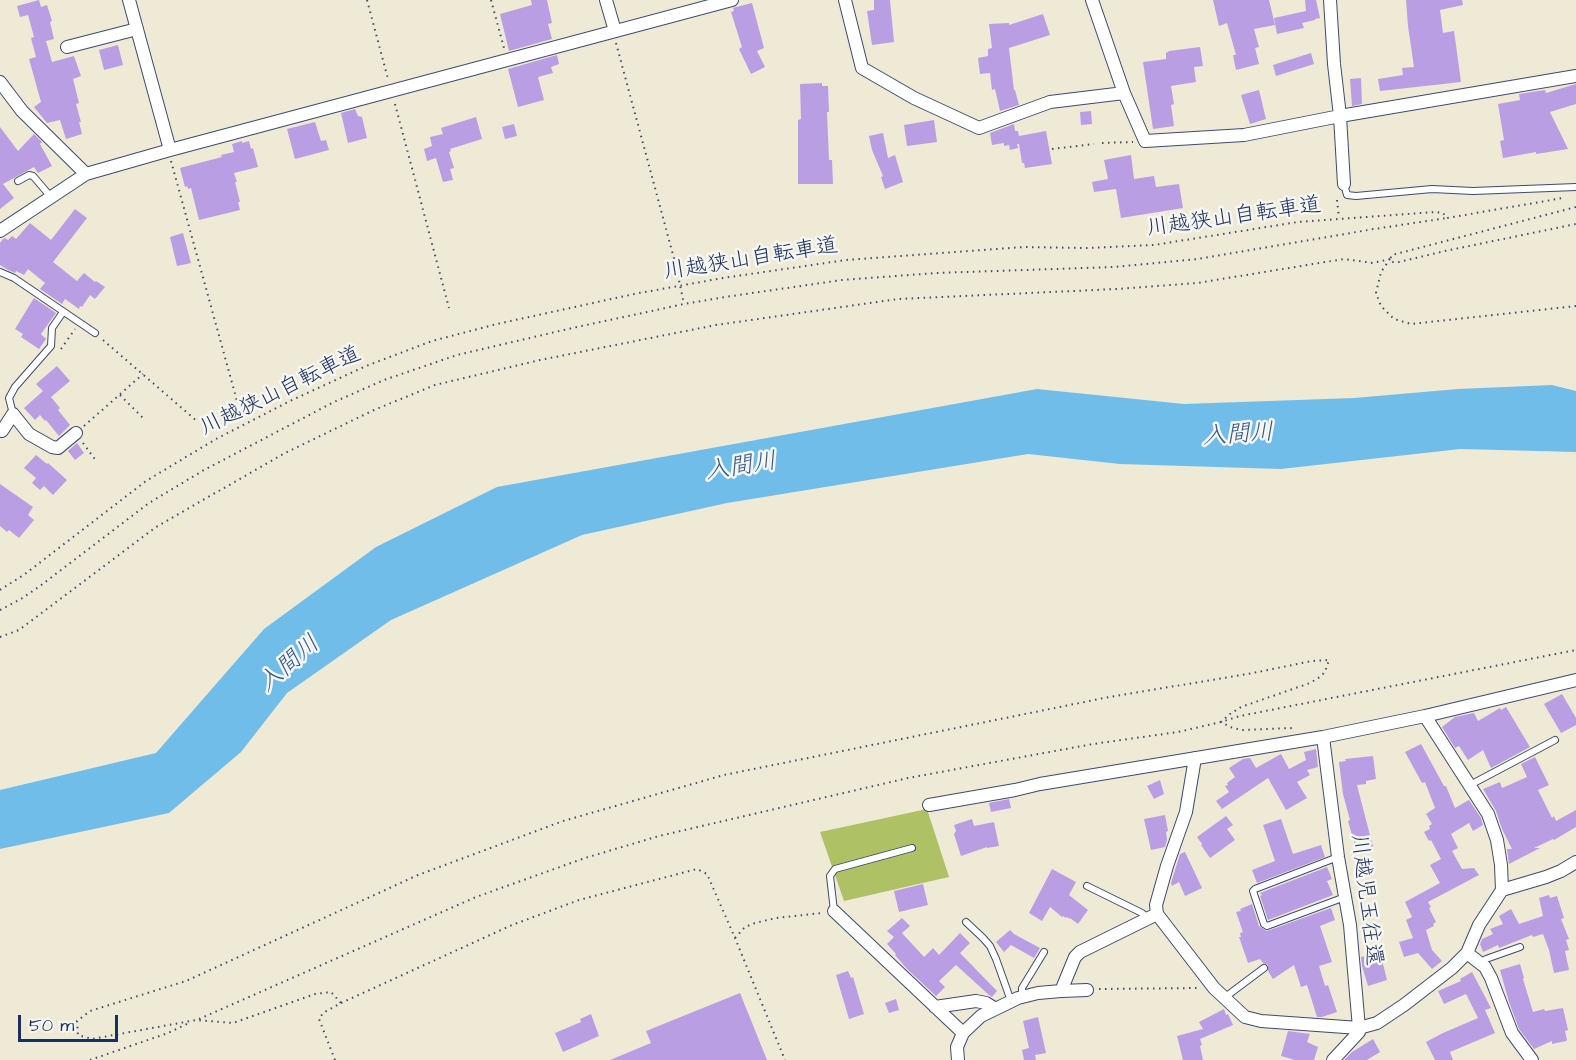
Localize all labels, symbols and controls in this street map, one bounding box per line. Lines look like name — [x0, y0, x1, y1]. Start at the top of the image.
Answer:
street label: 川越狭山自転車道 — [1145, 193, 1323, 243]
street label: 川越狭山自転車道 — [662, 233, 840, 287]
street label: 川越狭山自転車道 — [196, 342, 366, 442]
water label: 入間川 — [1201, 419, 1275, 453]
water label: 入間川 — [703, 448, 779, 488]
water label: 入間川 — [253, 631, 327, 699]
street label: 川越児玉往還 — [1344, 833, 1386, 967]
scale bar — [21, 1003, 122, 1041]
text: 50 m — [29, 1013, 74, 1038]

